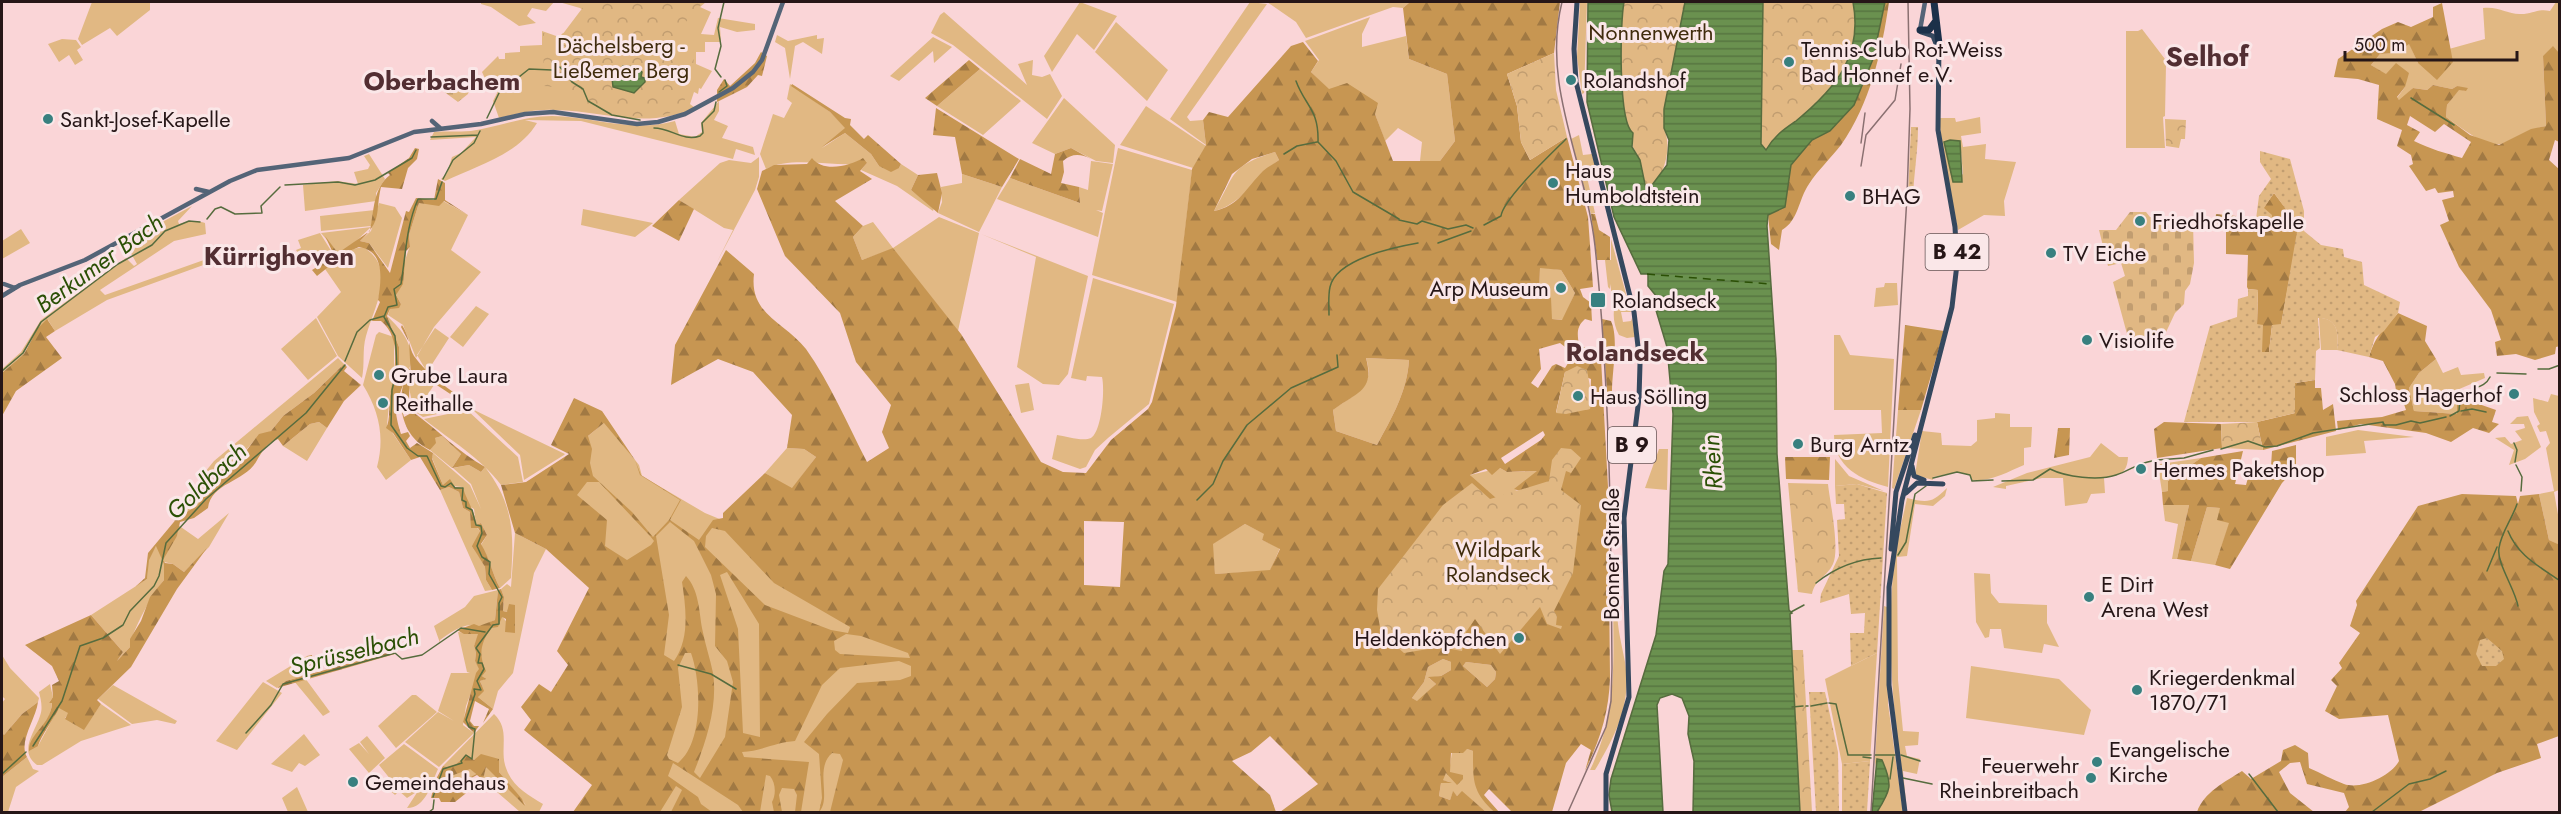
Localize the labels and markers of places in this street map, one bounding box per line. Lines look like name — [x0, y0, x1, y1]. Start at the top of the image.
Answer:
place label: Tennis-Club Rot-Weiss Bad Honnef e.V. — [1801, 33, 2003, 90]
marker: Tennis-Club Rot-Weiss Bad Honnef e.V. — [1782, 55, 1796, 69]
place label: Rolandshof — [1583, 64, 1686, 96]
marker: Rolandshof — [1564, 73, 1578, 87]
place label: Sankt-Josef-Kapelle — [60, 103, 231, 135]
marker: Sankt-Josef-Kapelle — [41, 112, 55, 126]
place label: Haus Humboldtstein — [1565, 154, 1700, 211]
marker: Haus Humboldtstein — [1546, 176, 1560, 190]
place label: BHAG — [1862, 180, 1921, 212]
marker: BHAG — [1843, 189, 1857, 203]
place label: Friedhofskapelle — [2152, 205, 2304, 237]
marker: Friedhofskapelle — [2133, 214, 2147, 228]
place label: TV Eiche — [2063, 237, 2146, 269]
marker: TV Eiche — [2044, 246, 2058, 260]
place label: Arp Museum — [1430, 272, 1549, 304]
marker: Arp Museum — [1554, 281, 1568, 295]
place label: Rolandseck — [1612, 284, 1717, 316]
marker: Rolandseck — [1589, 291, 1607, 309]
place label: Visiolife — [2099, 324, 2174, 356]
marker: Visiolife — [2080, 333, 2094, 347]
place label: Grube Laura — [391, 359, 508, 391]
marker: Grube Laura — [372, 368, 386, 382]
place label: Schloss Hagerhof — [2339, 378, 2503, 410]
place label: Haus Sölling — [1590, 380, 1707, 412]
place label: Reithalle — [395, 387, 473, 419]
marker: Schloss Hagerhof — [2507, 387, 2521, 401]
marker: Haus Sölling — [1571, 389, 1585, 403]
marker: Reithalle — [376, 396, 390, 410]
place label: Burg Arntz — [1810, 428, 1909, 460]
marker: Burg Arntz — [1791, 437, 1805, 451]
place label: Hermes Paketshop — [2153, 453, 2324, 485]
marker: Hermes Paketshop — [2134, 462, 2148, 476]
place label: E Dirt Arena West — [2101, 568, 2209, 625]
marker: E Dirt Arena West — [2082, 590, 2096, 604]
place label: Heldenköpfchen — [1354, 622, 1507, 654]
marker: Heldenköpfchen — [1512, 631, 1526, 645]
place label: Kriegerdenkmal 1870/71 — [2149, 661, 2295, 718]
marker: Kriegerdenkmal 1870/71 — [2130, 683, 2144, 697]
place label: Evangelische Kirche — [2109, 733, 2230, 790]
place label: Feuerwehr Rheinbreitbach — [1939, 749, 2079, 806]
marker: Evangelische Kirche — [2090, 755, 2104, 769]
place label: Gemeindehaus — [365, 766, 506, 798]
marker: Feuerwehr Rheinbreitbach — [2084, 771, 2098, 785]
marker: Gemeindehaus — [346, 775, 360, 789]

